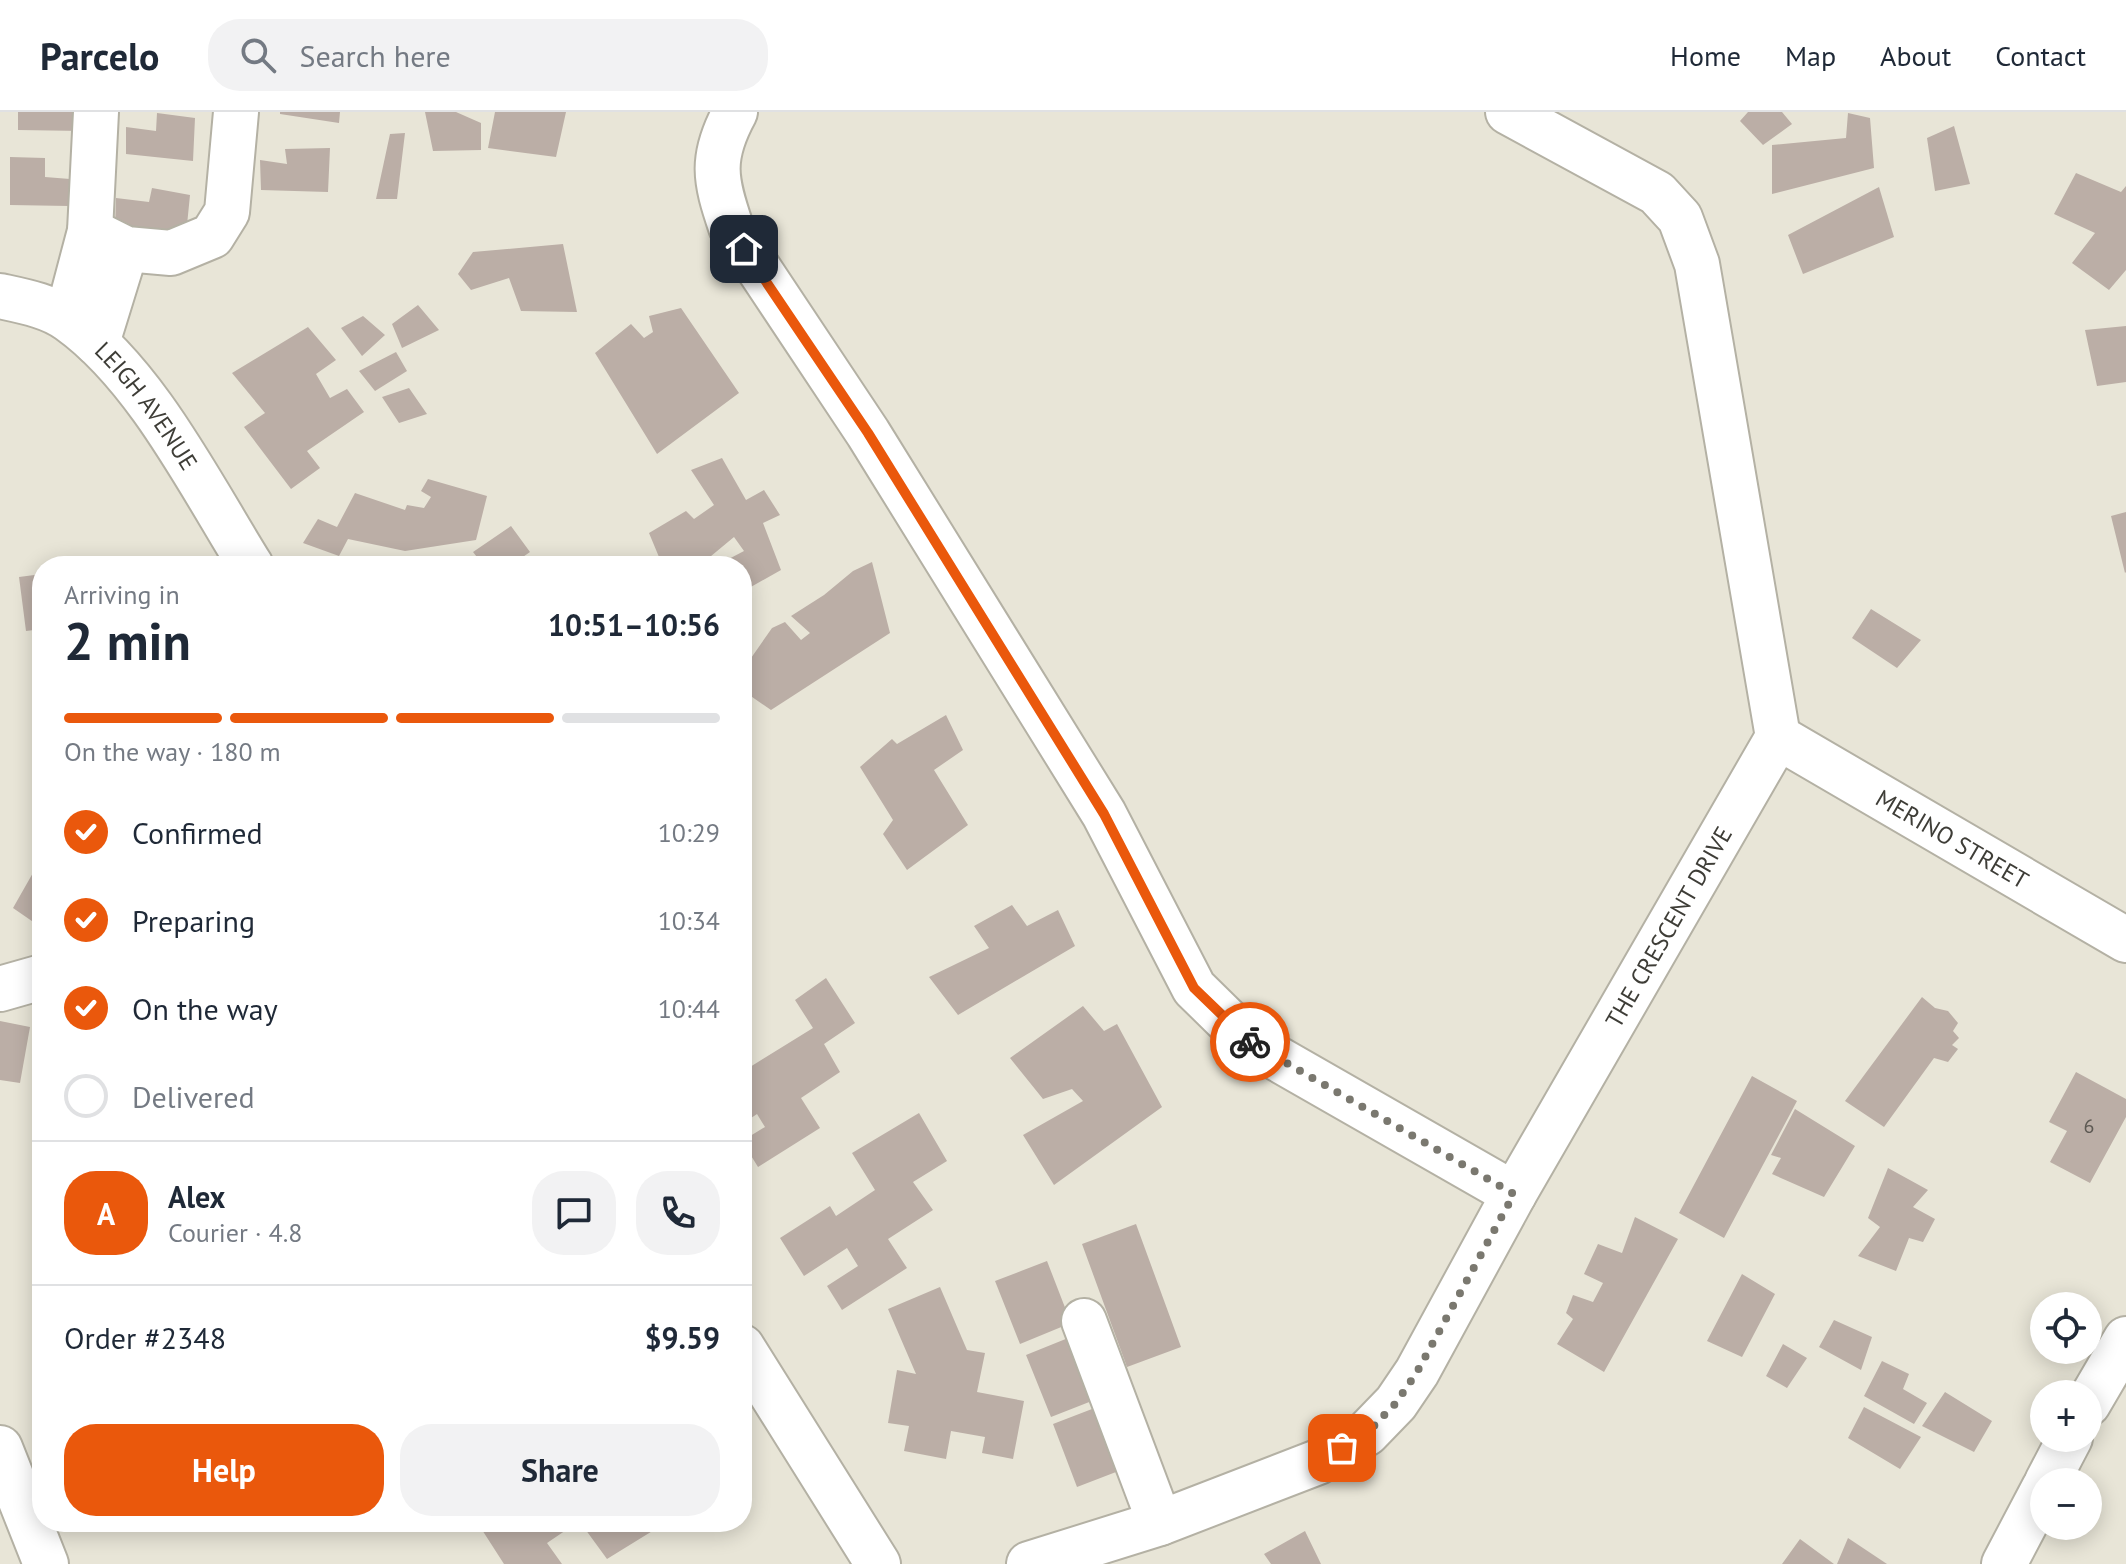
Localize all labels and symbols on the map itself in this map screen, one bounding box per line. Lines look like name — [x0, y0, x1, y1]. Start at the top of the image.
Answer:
pin — [710, 215, 778, 283]
street label: LEIGH AVENUE — [89, 335, 205, 476]
street label: MERINO STREET — [1871, 782, 2034, 895]
street label: THE CRESCENT DRIVE — [1598, 821, 1739, 1033]
courier — [1210, 1002, 1290, 1082]
house number: 6 — [2084, 1113, 2094, 1139]
pin — [1308, 1414, 1376, 1482]

